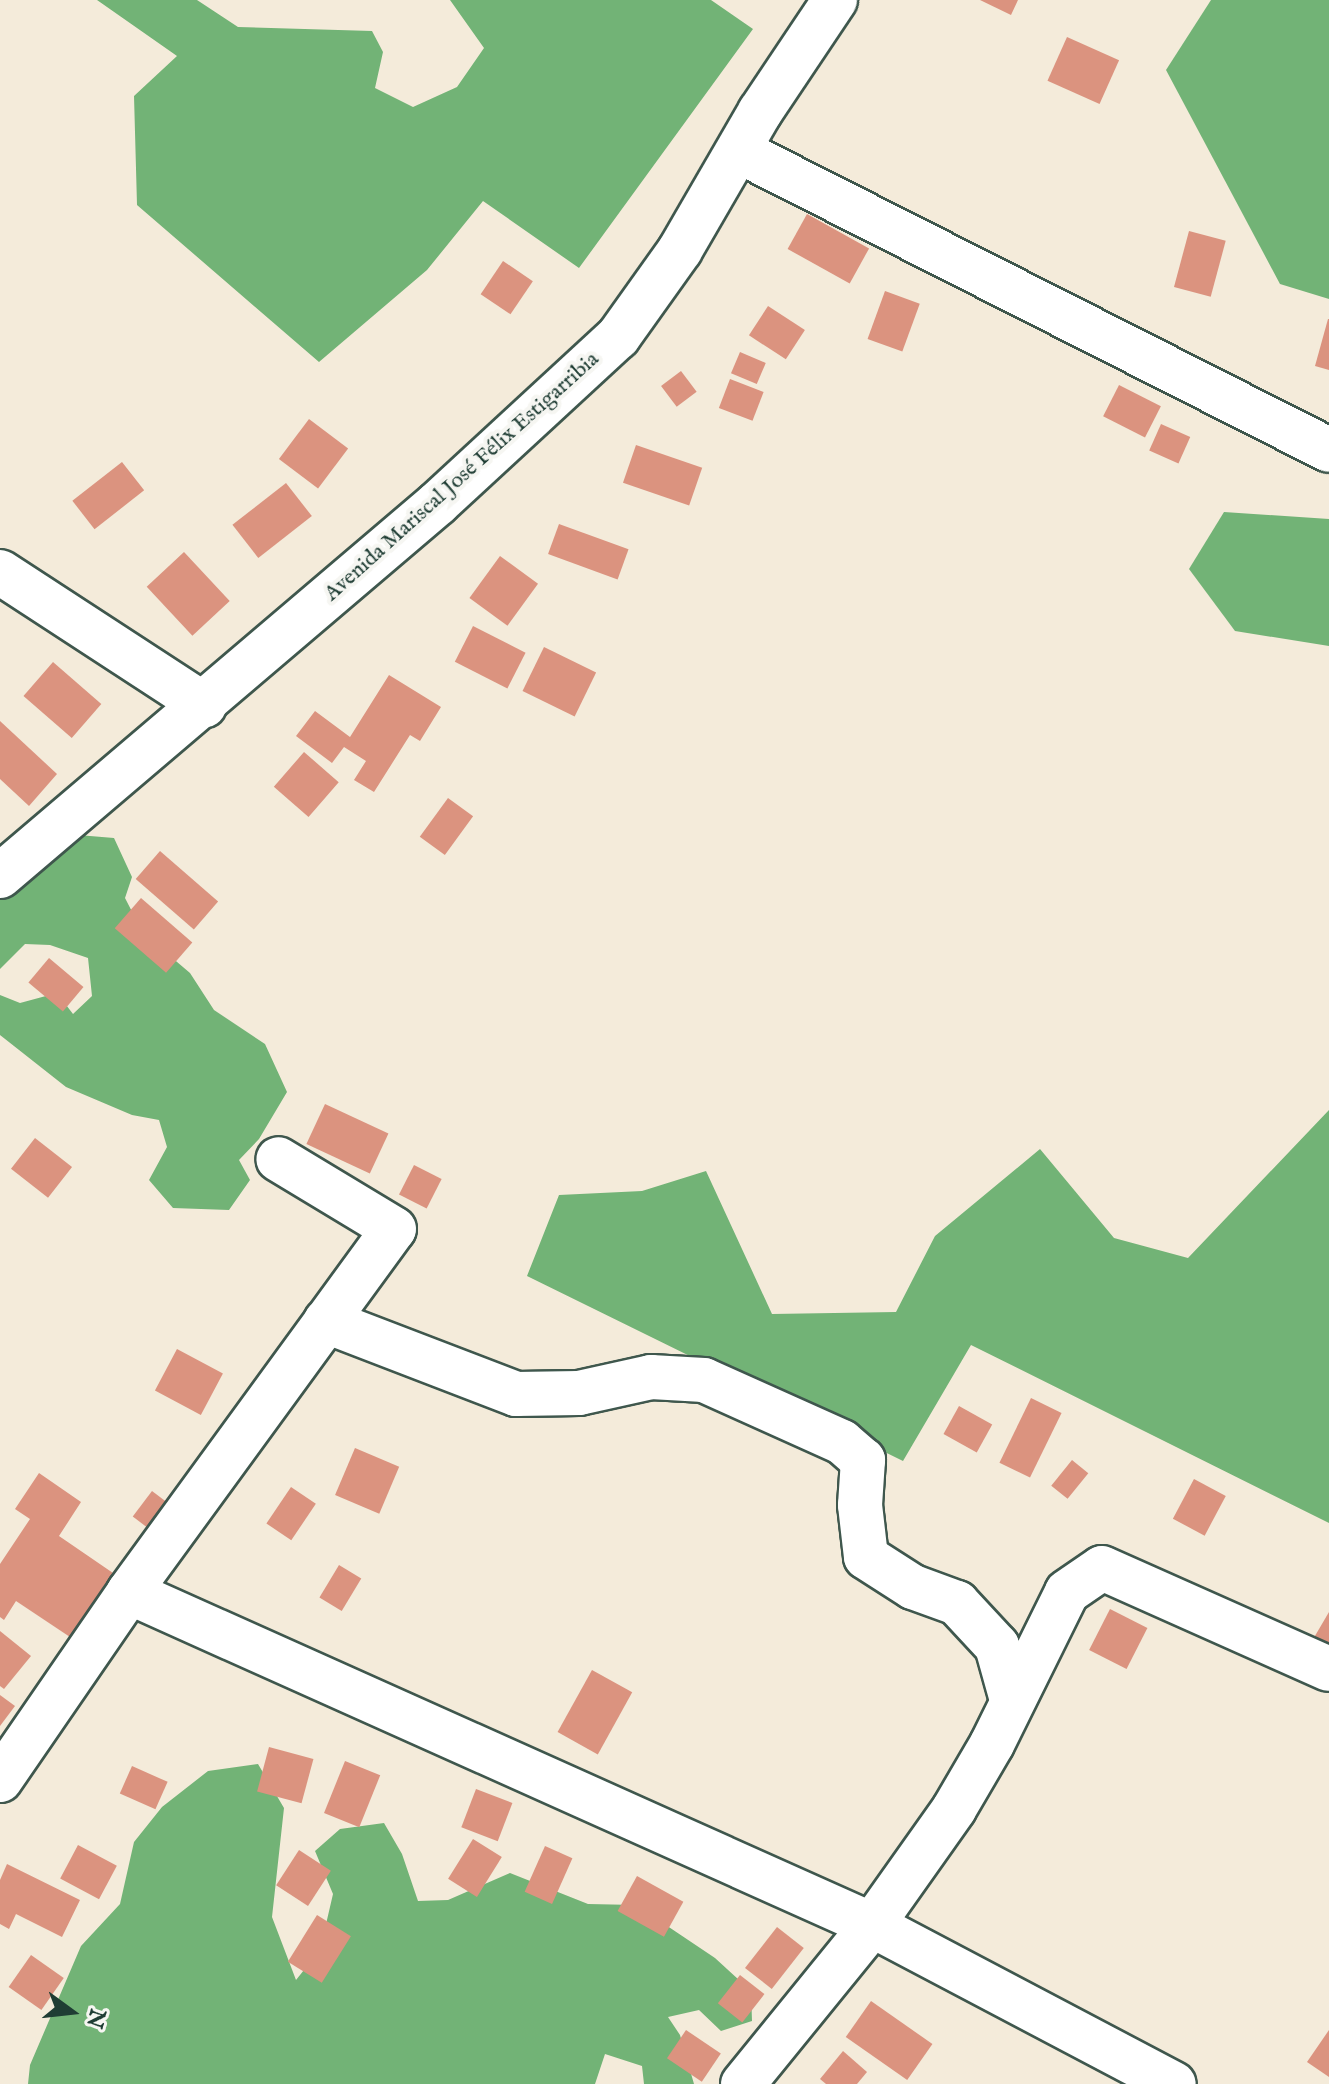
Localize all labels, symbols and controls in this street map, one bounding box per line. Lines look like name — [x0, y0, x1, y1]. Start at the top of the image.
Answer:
street label: Avenida Mariscal José Félix Estigarribia — [319, 347, 605, 607]
north arrow — [32, 1972, 112, 2052]
text: N — [79, 2005, 111, 2031]

